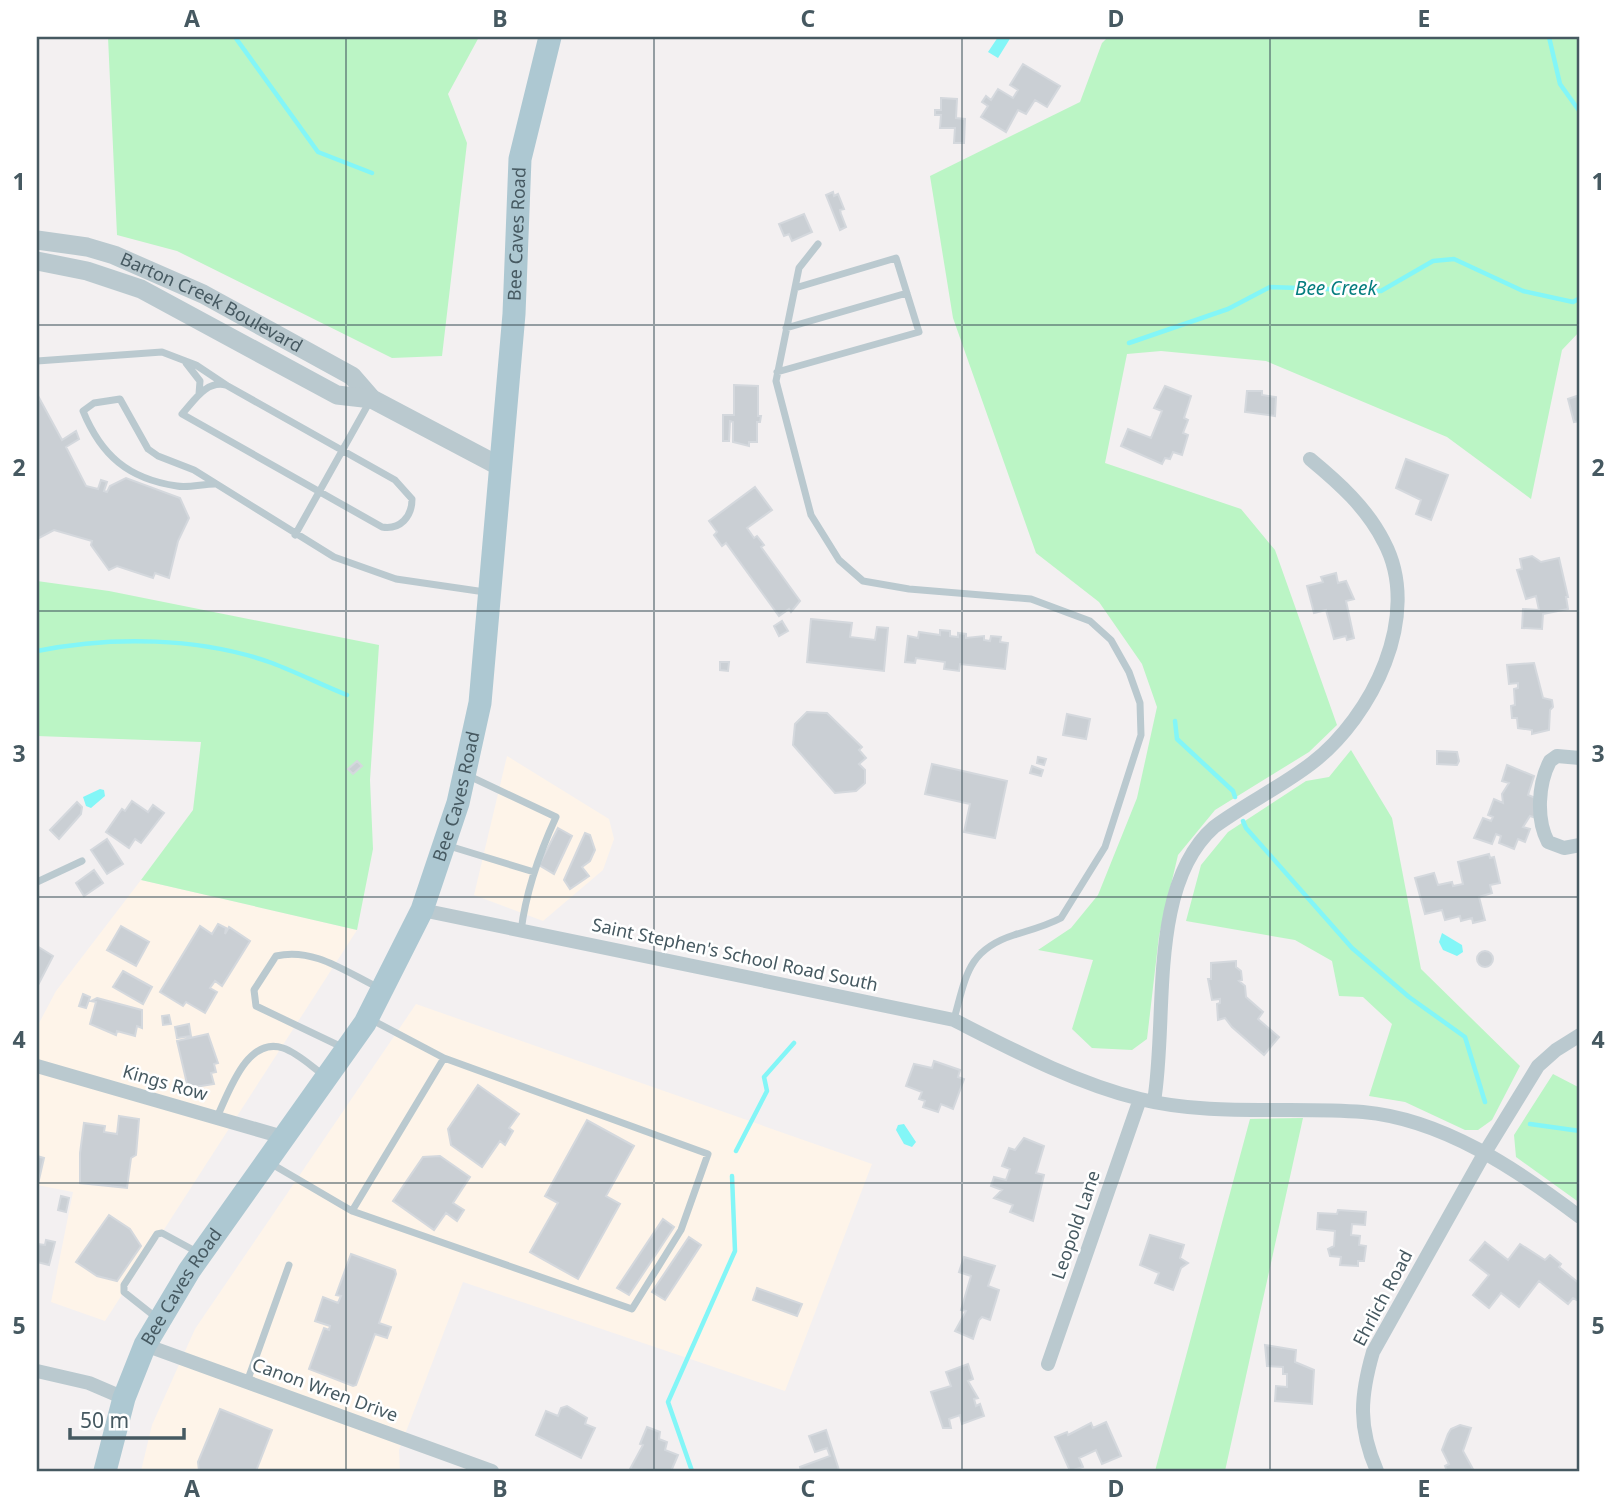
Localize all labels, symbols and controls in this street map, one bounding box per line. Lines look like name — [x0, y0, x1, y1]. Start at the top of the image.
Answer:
text: A — [184, 2, 200, 34]
text: B — [492, 2, 508, 34]
text: C — [801, 2, 816, 34]
text: D — [1108, 2, 1124, 34]
text: E — [1418, 2, 1430, 34]
text: 1 — [12, 165, 26, 197]
text: 1 — [1591, 165, 1605, 197]
street label: Bee Caves Road — [502, 167, 531, 301]
street label: Barton Creek Boulevard — [117, 246, 307, 358]
water label: Bee Creek — [1295, 275, 1378, 301]
text: 2 — [12, 451, 26, 483]
text: 2 — [1591, 451, 1605, 483]
street label: Bee Caves Road — [426, 729, 484, 864]
text: 3 — [12, 737, 26, 769]
text: 3 — [1591, 737, 1605, 769]
street label: Saint Stephen's School Road South — [590, 912, 880, 996]
text: 4 — [12, 1023, 26, 1055]
text: 4 — [1591, 1023, 1605, 1055]
street label: Kings Row — [120, 1058, 210, 1106]
street label: Leopold Lane — [1045, 1167, 1105, 1282]
street label: Bee Caves Road — [135, 1223, 227, 1349]
street label: Ehrlich Road — [1347, 1245, 1417, 1350]
text: 5 — [12, 1309, 26, 1341]
text: 5 — [1591, 1309, 1605, 1341]
street label: Canon Wren Drive — [249, 1352, 402, 1427]
scale bar — [70, 1396, 184, 1440]
text: 50 m — [80, 1406, 129, 1434]
text: A — [184, 1472, 200, 1504]
text: B — [492, 1472, 508, 1504]
text: C — [801, 1472, 816, 1504]
text: D — [1108, 1472, 1124, 1504]
text: E — [1418, 1472, 1430, 1504]

